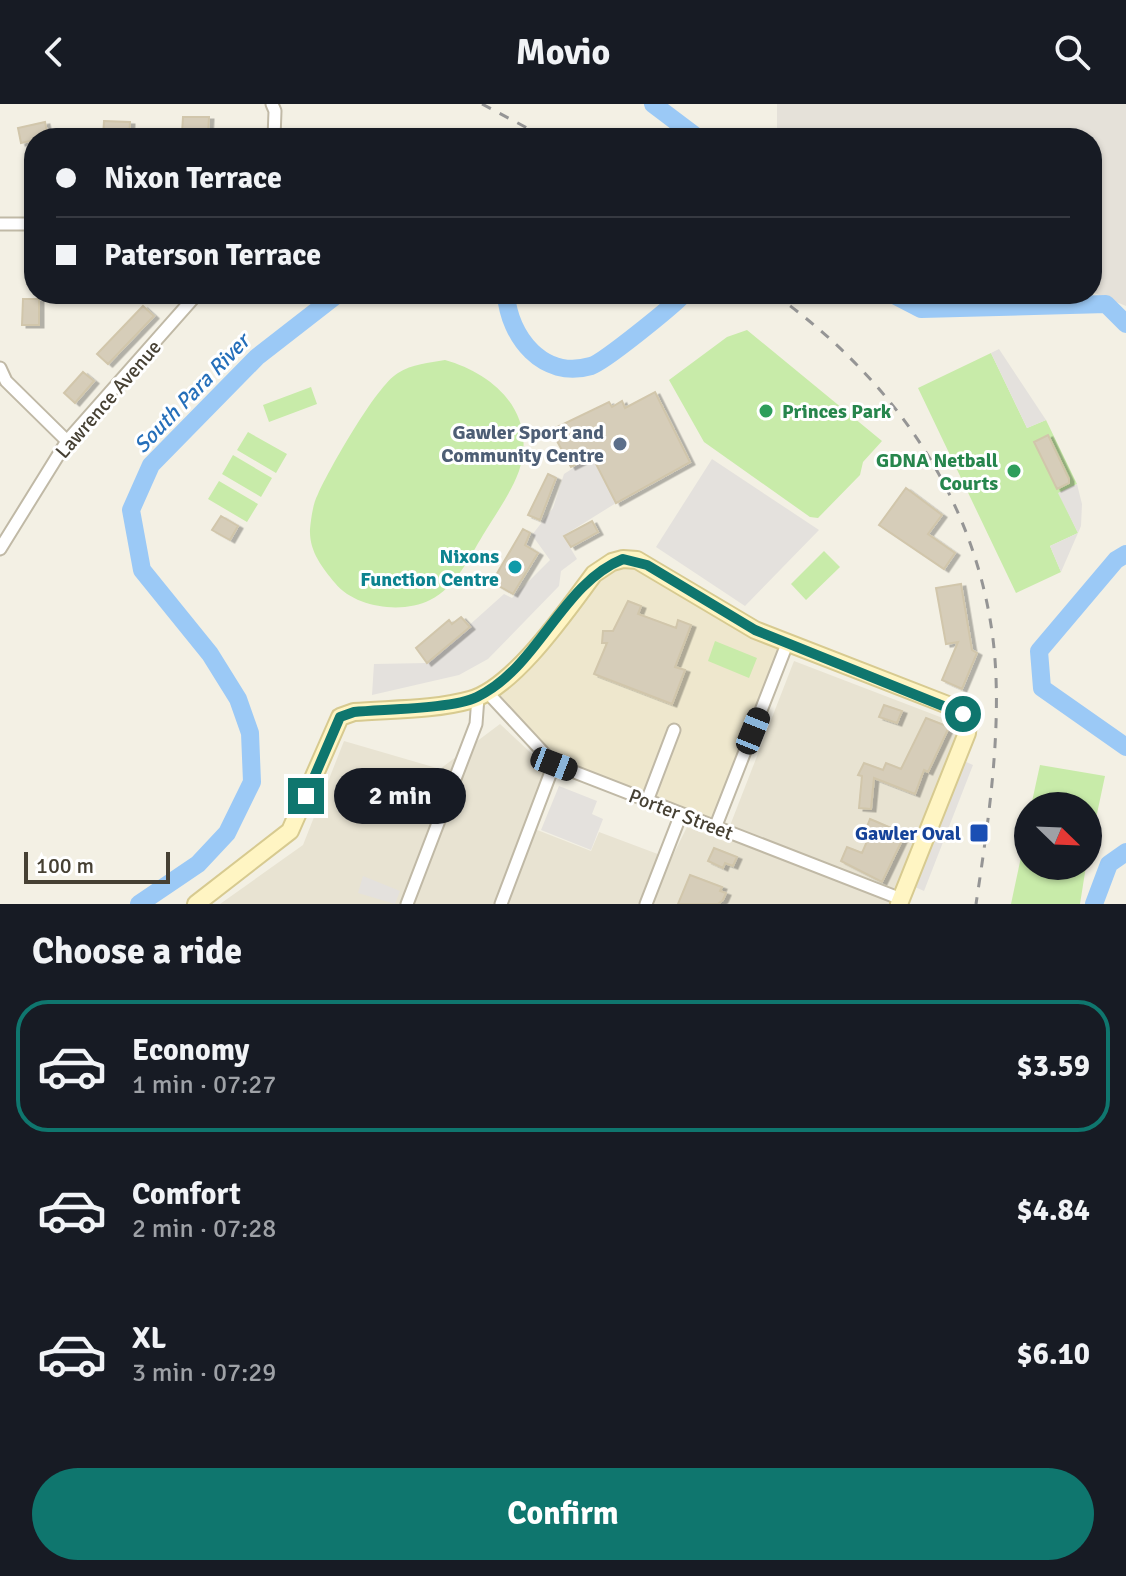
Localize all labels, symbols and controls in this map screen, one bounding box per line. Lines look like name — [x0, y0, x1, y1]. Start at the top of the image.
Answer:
icon: back — [32, 30, 76, 74]
text: Movio — [516, 30, 610, 75]
icon: search — [1050, 30, 1094, 74]
text: Nixon Terrace — [104, 160, 282, 197]
text: Paterson Terrace — [104, 237, 321, 274]
water label: South Para River — [128, 326, 257, 459]
street label: Lawrence Avenue — [50, 335, 167, 464]
place label: Princes Park — [782, 399, 892, 424]
marker: Princes Park — [757, 402, 775, 420]
place label: Gawler Sport and Community Centre — [441, 420, 604, 468]
marker: Gawler Sport and Community Centre — [611, 435, 629, 453]
place label: GDNA Netball Courts — [876, 448, 998, 496]
marker: GDNA Netball Courts — [1005, 462, 1023, 480]
place label: Nixons Function Centre — [360, 544, 499, 592]
marker: Nixons Function Centre — [506, 558, 524, 576]
route start — [945, 696, 981, 732]
car — [733, 704, 773, 758]
car — [527, 744, 581, 784]
callout: 2 min — [334, 768, 466, 824]
route end — [288, 778, 324, 814]
text: 2 min — [369, 780, 431, 812]
street label: Porter Street — [625, 783, 736, 846]
north arrow — [1014, 792, 1102, 880]
map controls — [1014, 792, 1102, 880]
place label: Gawler Oval — [855, 821, 961, 846]
marker: Gawler Oval — [968, 822, 990, 844]
scale bar — [24, 848, 170, 884]
text: 100 m — [36, 852, 94, 879]
text: Choose a ride — [32, 929, 242, 974]
icon: car — [36, 1030, 108, 1102]
text: Economy — [132, 1032, 249, 1069]
text: $3.59 — [1017, 1048, 1090, 1085]
text: 1 min · 07:27 — [132, 1069, 276, 1101]
icon: car — [36, 1174, 108, 1246]
text: Comfort — [132, 1176, 241, 1213]
text: $4.84 — [1017, 1192, 1090, 1229]
text: 2 min · 07:28 — [132, 1213, 276, 1245]
icon: car — [36, 1318, 108, 1390]
text: XL — [132, 1320, 166, 1357]
text: $6.10 — [1017, 1336, 1090, 1373]
text: 3 min · 07:29 — [132, 1357, 276, 1389]
button: Confirm — [32, 1468, 1094, 1560]

